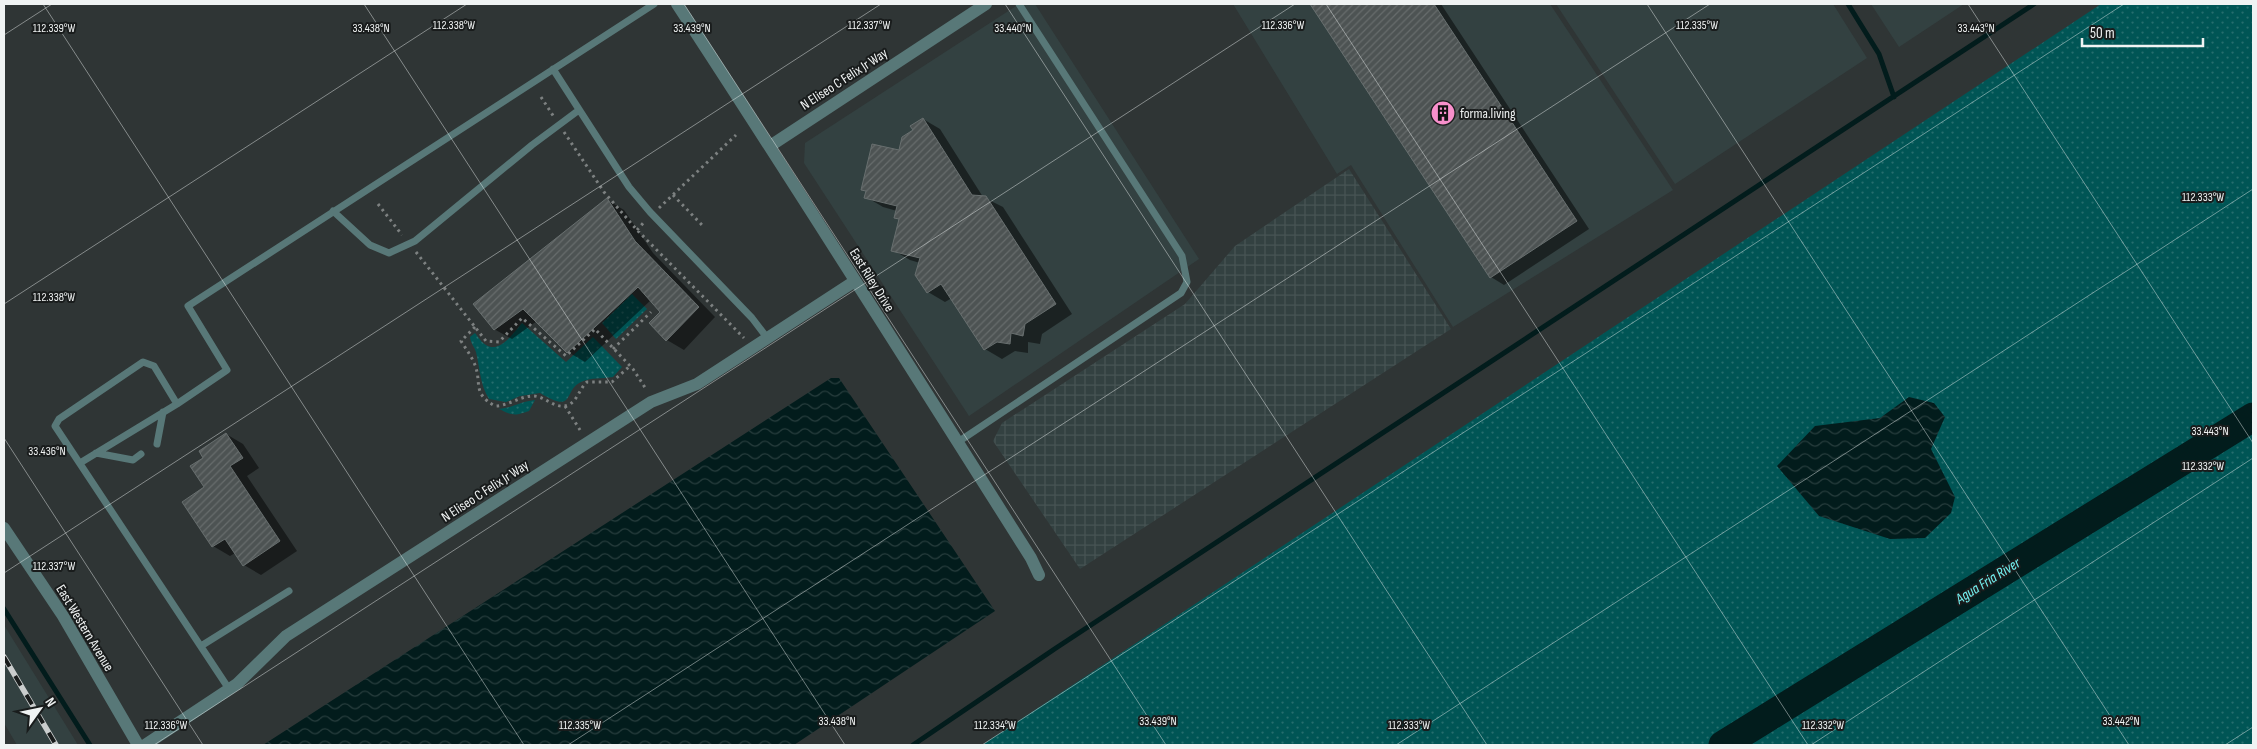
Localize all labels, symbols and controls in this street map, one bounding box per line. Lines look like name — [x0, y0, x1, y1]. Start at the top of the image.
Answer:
scale bar — [2082, 15, 2203, 47]
text: 112.338°W — [433, 18, 475, 33]
text: 112.337°W — [848, 18, 890, 33]
text: 112.336°W — [1262, 18, 1304, 33]
text: 112.335°W — [1676, 18, 1718, 33]
text: 112.339°W — [33, 21, 75, 36]
text: 33.438°N — [352, 21, 390, 36]
text: 33.439°N — [673, 21, 711, 36]
text: 33.440°N — [994, 21, 1032, 36]
text: 33.443°N — [1957, 21, 1995, 36]
text: 50 m — [2090, 24, 2115, 43]
street label: N Eliseo C Felix Jr Way — [797, 44, 891, 114]
building icon: forma.living — [1430, 100, 1456, 126]
place label: forma.living — [1460, 105, 1516, 122]
text: 112.333°W — [2182, 190, 2224, 205]
street label: East Riley Drive — [846, 245, 898, 315]
text: 112.338°W — [33, 290, 75, 305]
text: 33.443°N — [2191, 424, 2229, 439]
text: 33.436°N — [28, 444, 66, 459]
street label: N Eliseo C Felix Jr Way — [438, 456, 532, 526]
text: 112.332°W — [2182, 459, 2224, 474]
water label: Agua Fria River — [1951, 553, 2025, 609]
text: 112.337°W — [33, 559, 75, 574]
street label: East Western Avenue — [52, 582, 118, 674]
north arrow — [15, 684, 65, 734]
text: N — [41, 694, 60, 710]
text: 33.438°N — [818, 714, 856, 729]
text: 33.439°N — [1139, 714, 1177, 729]
text: 33.442°N — [2102, 714, 2140, 729]
text: 112.336°W — [145, 718, 187, 733]
text: 112.335°W — [559, 718, 601, 733]
text: 112.334°W — [974, 718, 1016, 733]
text: 112.333°W — [1388, 718, 1430, 733]
text: 112.332°W — [1802, 718, 1844, 733]

